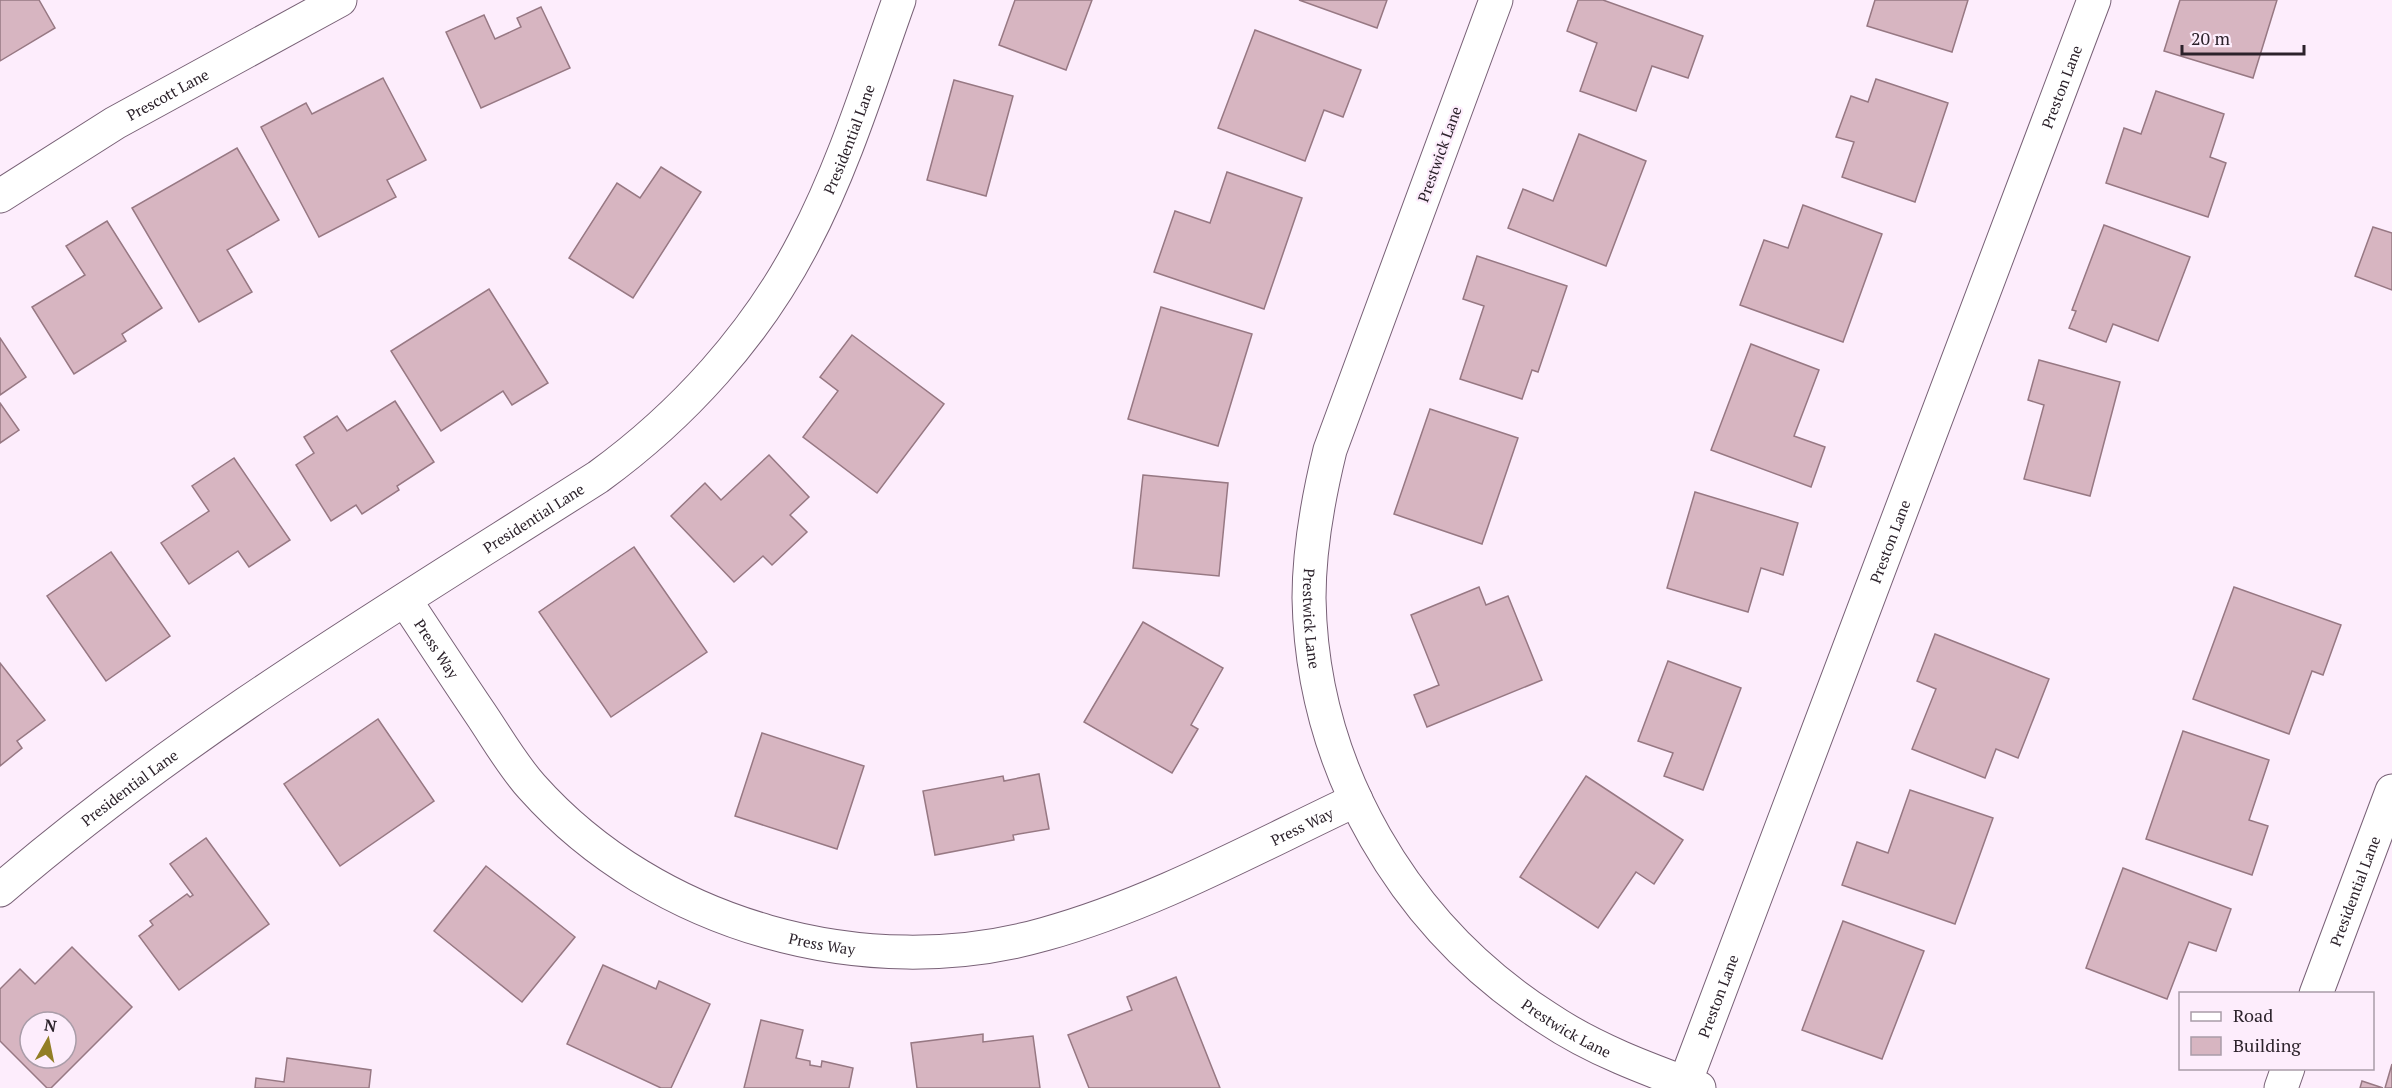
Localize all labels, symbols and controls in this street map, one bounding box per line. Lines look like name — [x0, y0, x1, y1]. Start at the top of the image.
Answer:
scale bar — [2182, 18, 2304, 56]
text: 20 m — [2191, 26, 2231, 50]
street label: Preston Lane — [2036, 42, 2086, 131]
street label: Prescott Lane — [123, 64, 212, 125]
street label: Presidential Lane — [818, 81, 879, 197]
street label: Prestwick Lane — [1412, 103, 1466, 205]
street label: Presidential Lane — [479, 478, 588, 557]
street label: Preston Lane — [1865, 497, 1914, 586]
street label: Prestwick Lane — [1299, 568, 1325, 670]
street label: Press Way — [410, 615, 464, 682]
street label: Presidential Lane — [77, 745, 182, 830]
street label: Press Way — [1267, 802, 1337, 850]
street label: Presidential Lane — [2325, 833, 2384, 949]
street label: Press Way — [787, 928, 857, 959]
street label: Preston Lane — [1693, 952, 1743, 1040]
legend — [2179, 992, 2374, 1070]
street label: Prestwick Lane — [1518, 994, 1614, 1062]
text: Road — [2233, 1003, 2273, 1027]
north arrow — [18, 1010, 78, 1070]
text: N — [43, 1013, 58, 1037]
text: Building — [2233, 1033, 2301, 1057]

